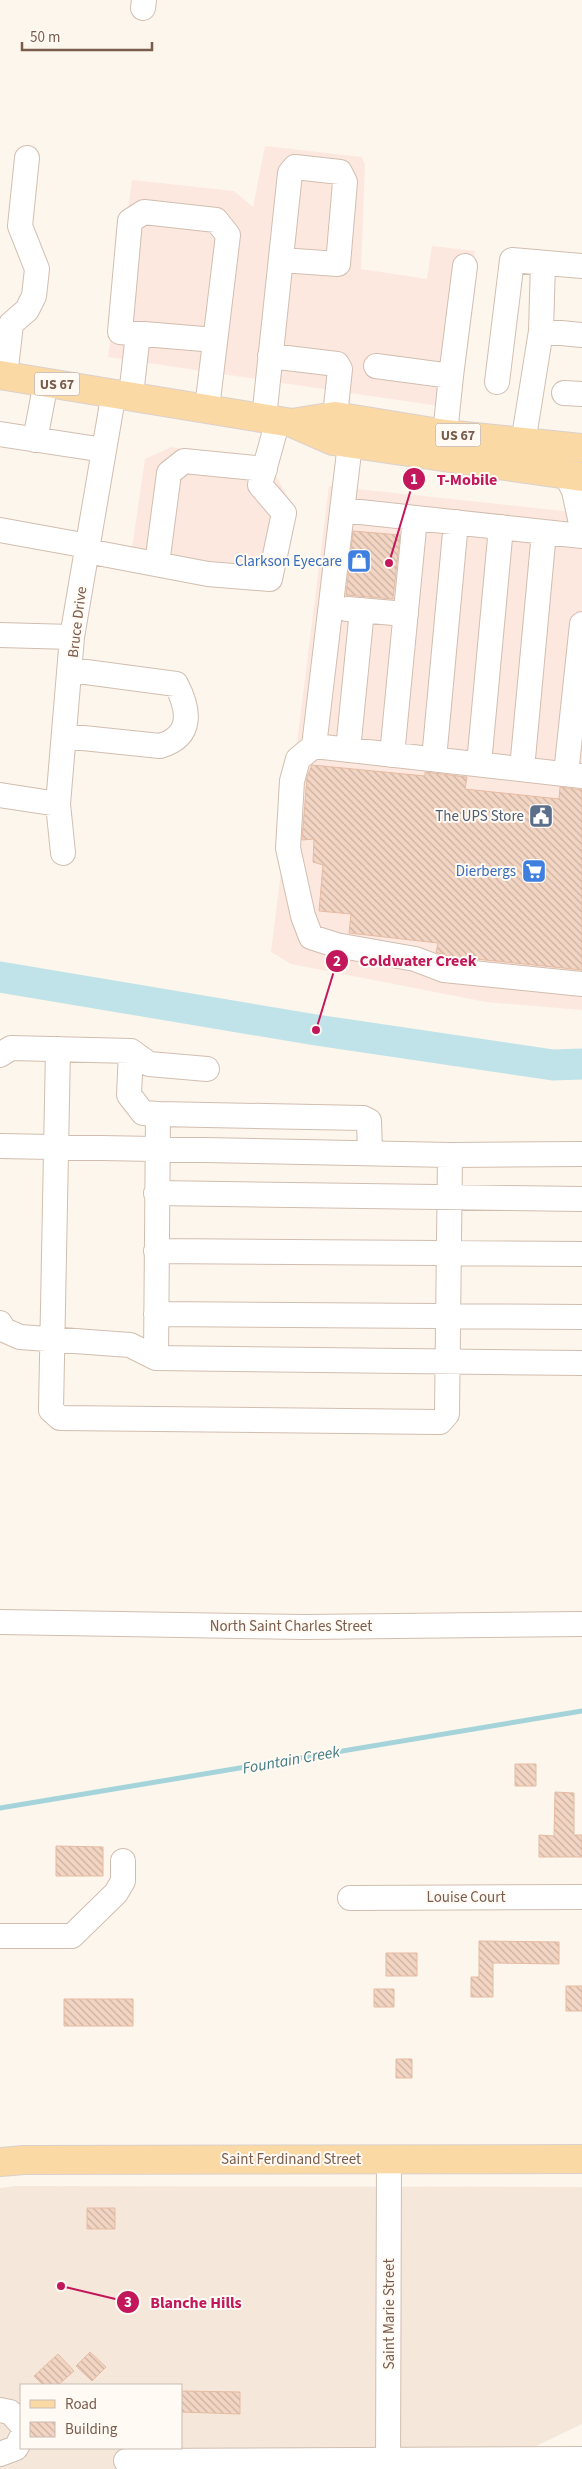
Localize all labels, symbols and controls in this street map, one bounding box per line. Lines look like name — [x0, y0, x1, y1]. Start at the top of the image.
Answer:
scale bar — [22, 20, 152, 52]
text: 50 m — [30, 27, 60, 48]
road number: US 67 — [34, 372, 80, 396]
road number: US 67 — [436, 424, 480, 446]
callout: T-Mobile — [401, 464, 507, 495]
text: 1 — [410, 469, 418, 490]
text: T-Mobile — [437, 469, 497, 491]
shop icon: Clarkson Eyecare — [346, 548, 372, 574]
place label: Clarkson Eyecare — [235, 551, 342, 572]
street label: Bruce Drive — [63, 585, 92, 659]
public building icon: The UPS Store — [528, 803, 554, 829]
place label: The UPS Store — [435, 806, 524, 827]
supermarket icon: Dierbergs — [521, 858, 547, 884]
place label: Dierbergs — [456, 861, 516, 882]
callout: Coldwater Creek — [324, 945, 486, 976]
text: Coldwater Creek — [360, 950, 477, 972]
text: 2 — [333, 951, 341, 972]
street label: North Saint Charles Street — [210, 1616, 372, 1637]
water label: Fountain Creek — [241, 1741, 342, 1779]
street label: Louise Court — [427, 1887, 505, 1908]
street label: Saint Ferdinand Street — [221, 2149, 361, 2170]
street label: Saint Marie Street — [379, 2259, 400, 2369]
callout: Blanche Hills — [116, 2287, 252, 2318]
text: 3 — [124, 2292, 132, 2313]
text: Blanche Hills — [150, 2292, 242, 2314]
legend — [20, 2384, 182, 2449]
text: Road — [65, 2394, 97, 2415]
text: Building — [65, 2419, 118, 2440]

